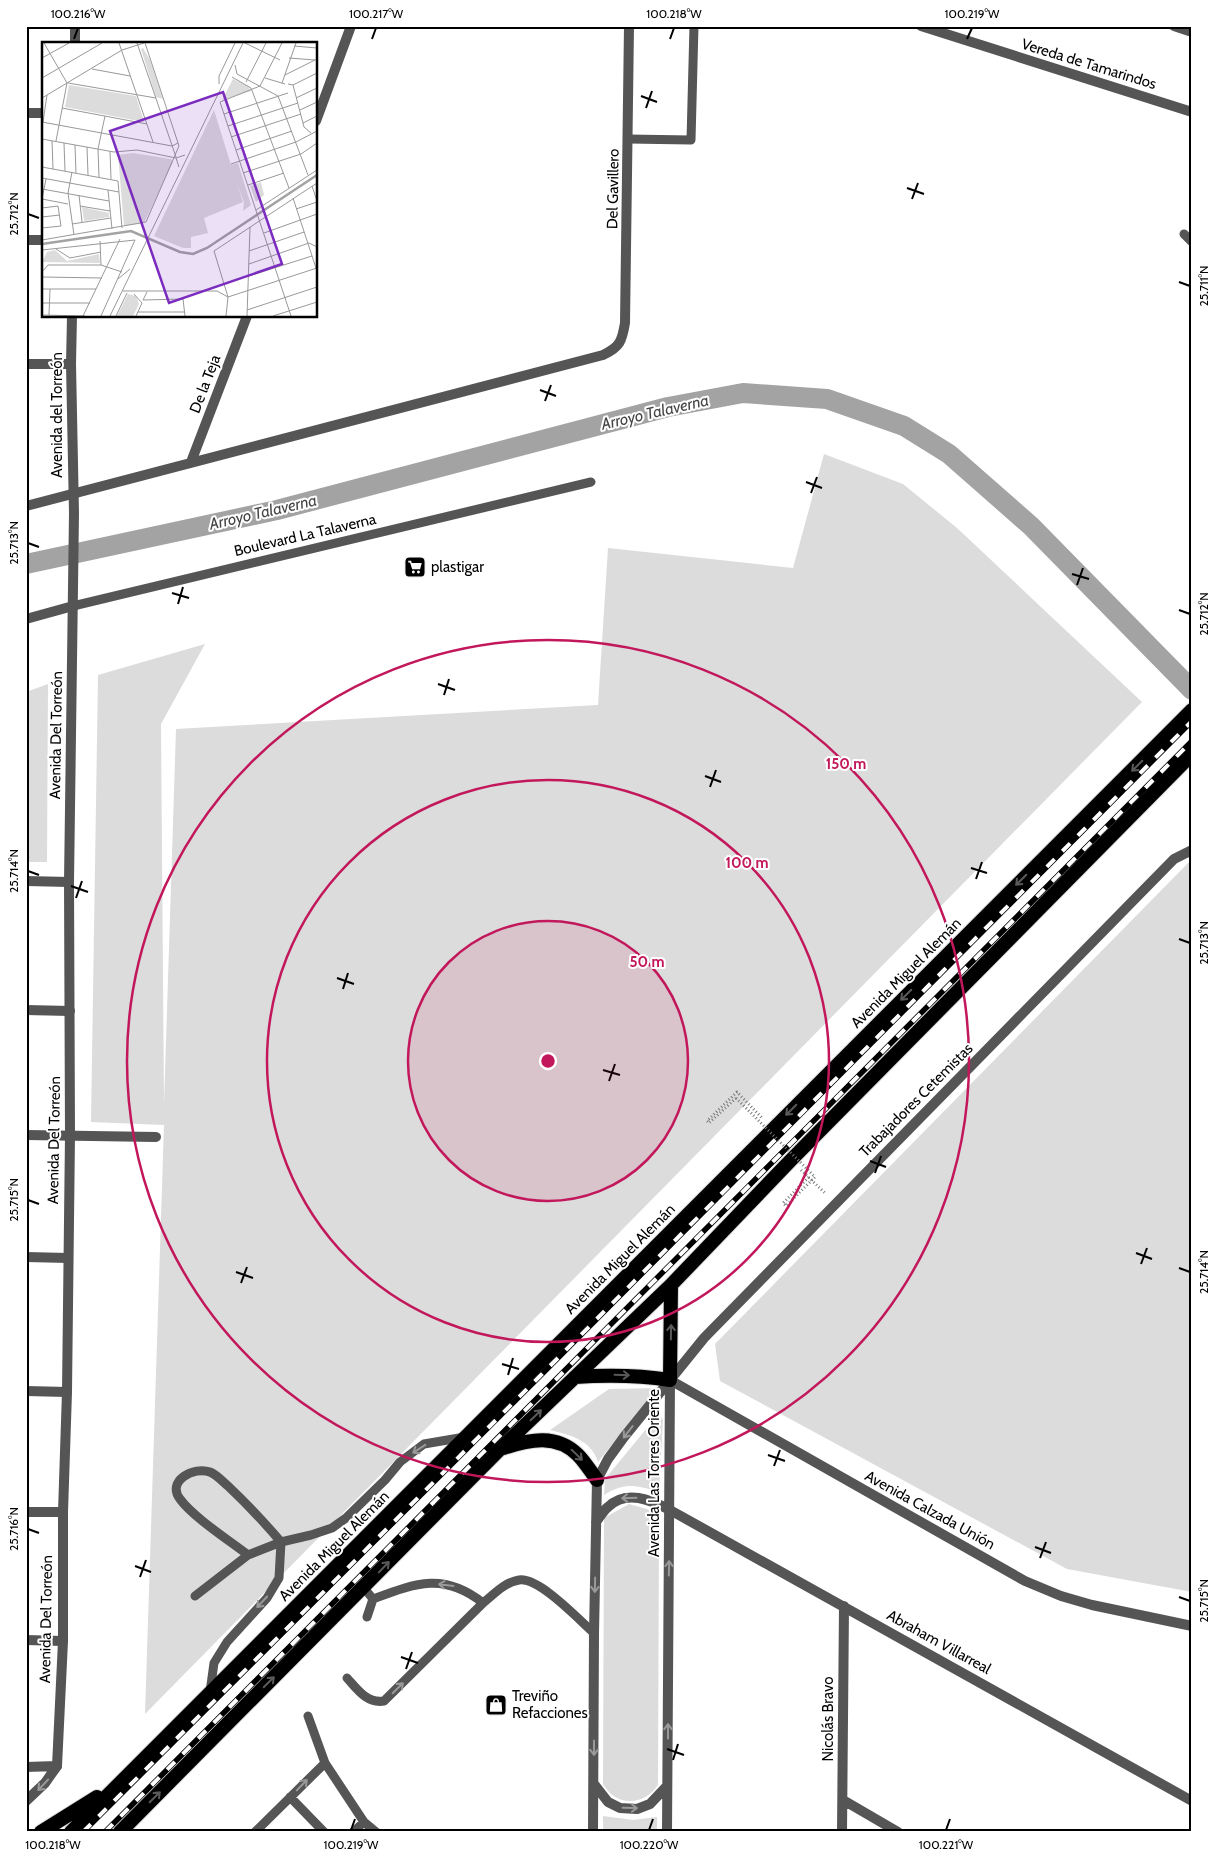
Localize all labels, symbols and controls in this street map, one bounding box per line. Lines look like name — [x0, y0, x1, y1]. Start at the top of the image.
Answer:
text: 100.216°W — [51, 6, 106, 21]
text: 100.217°W — [349, 6, 404, 21]
text: 100.218°W — [646, 6, 702, 21]
text: 100.219°W — [945, 6, 1000, 21]
street label: Vereda de Tamarindos — [1019, 35, 1159, 93]
inset map — [42, 42, 318, 318]
street label: Del Gavillero — [603, 149, 623, 229]
text: 25.712°N — [6, 192, 21, 236]
text: 25.711°N — [1196, 265, 1211, 307]
street label: Avenida del Torreón — [48, 352, 66, 478]
street label: De la Teja — [186, 352, 225, 416]
water label: Arroyo Talaverna — [598, 390, 711, 434]
water label: Arroyo Talaverna — [206, 490, 319, 534]
street label: Boulevard La Talaverna — [232, 510, 378, 560]
text: 25.713°N — [6, 521, 21, 565]
supermarket icon: plastigar — [403, 555, 427, 579]
place label: plastigar — [431, 558, 484, 576]
text: 25.712°N — [1196, 592, 1211, 636]
street label: Avenida Del Torreón — [46, 671, 66, 799]
text: 150 m — [826, 755, 866, 773]
one-way arrow — [1130, 760, 1143, 772]
text: 25.714°N — [6, 849, 21, 893]
text: 100 m — [725, 854, 769, 872]
one-way arrow — [1016, 874, 1028, 886]
street label: Avenida Miguel Alemán — [847, 914, 965, 1032]
text: 25.713°N — [1196, 921, 1211, 965]
text: 50 m — [629, 953, 665, 971]
one-way arrow — [900, 989, 913, 1001]
street label: Trabajadores Cetemistas — [855, 1039, 977, 1161]
centre of rings — [539, 1052, 557, 1070]
street label: Avenida Del Torreón — [44, 1076, 64, 1204]
one-way arrow — [785, 1104, 798, 1116]
text: 25.715°N — [6, 1178, 21, 1222]
street label: Avenida Miguel Alemán — [561, 1200, 679, 1318]
text: 25.714°N — [1196, 1250, 1211, 1294]
one-way arrow — [666, 1325, 675, 1341]
one-way arrow — [614, 1371, 630, 1380]
street label: Avenida Las Torres Oriente — [645, 1389, 663, 1557]
one-way arrow — [529, 1409, 542, 1421]
one-way arrow — [623, 1425, 634, 1438]
one-way arrow — [412, 1443, 426, 1454]
one-way arrow — [570, 1449, 583, 1461]
street label: Avenida Calzada Unión — [862, 1467, 998, 1553]
street label: Avenida Miguel Alemán — [275, 1487, 393, 1605]
one-way arrow — [621, 1494, 637, 1503]
text: 25.716°N — [6, 1507, 21, 1551]
street label: Avenida Del Torreón — [36, 1555, 56, 1683]
one-way arrow — [664, 1560, 674, 1576]
one-way arrow — [378, 1561, 390, 1573]
one-way arrow — [590, 1577, 599, 1593]
text: 25.715°N — [1196, 1579, 1211, 1623]
one-way arrow — [439, 1580, 455, 1590]
one-way arrow — [256, 1596, 268, 1609]
street label: Abraham Villarreal — [884, 1606, 995, 1678]
one-way arrow — [263, 1676, 276, 1688]
street label: Nicolás Bravo — [819, 1677, 837, 1761]
one-way arrow — [392, 1682, 404, 1695]
place label: Treviño Refacciones — [512, 1687, 588, 1722]
shop icon: Treviño Refacciones — [484, 1693, 508, 1717]
one-way arrow — [663, 1723, 673, 1739]
one-way arrow — [589, 1739, 599, 1755]
one-way arrow — [37, 1778, 49, 1791]
one-way arrow — [296, 1779, 308, 1791]
one-way arrow — [148, 1791, 161, 1803]
one-way arrow — [621, 1803, 637, 1813]
text: 100.218°W — [25, 1837, 81, 1852]
text: 100.219°W — [324, 1837, 379, 1852]
text: 100.220°W — [620, 1837, 679, 1852]
text: 100.221°W — [919, 1837, 974, 1852]

